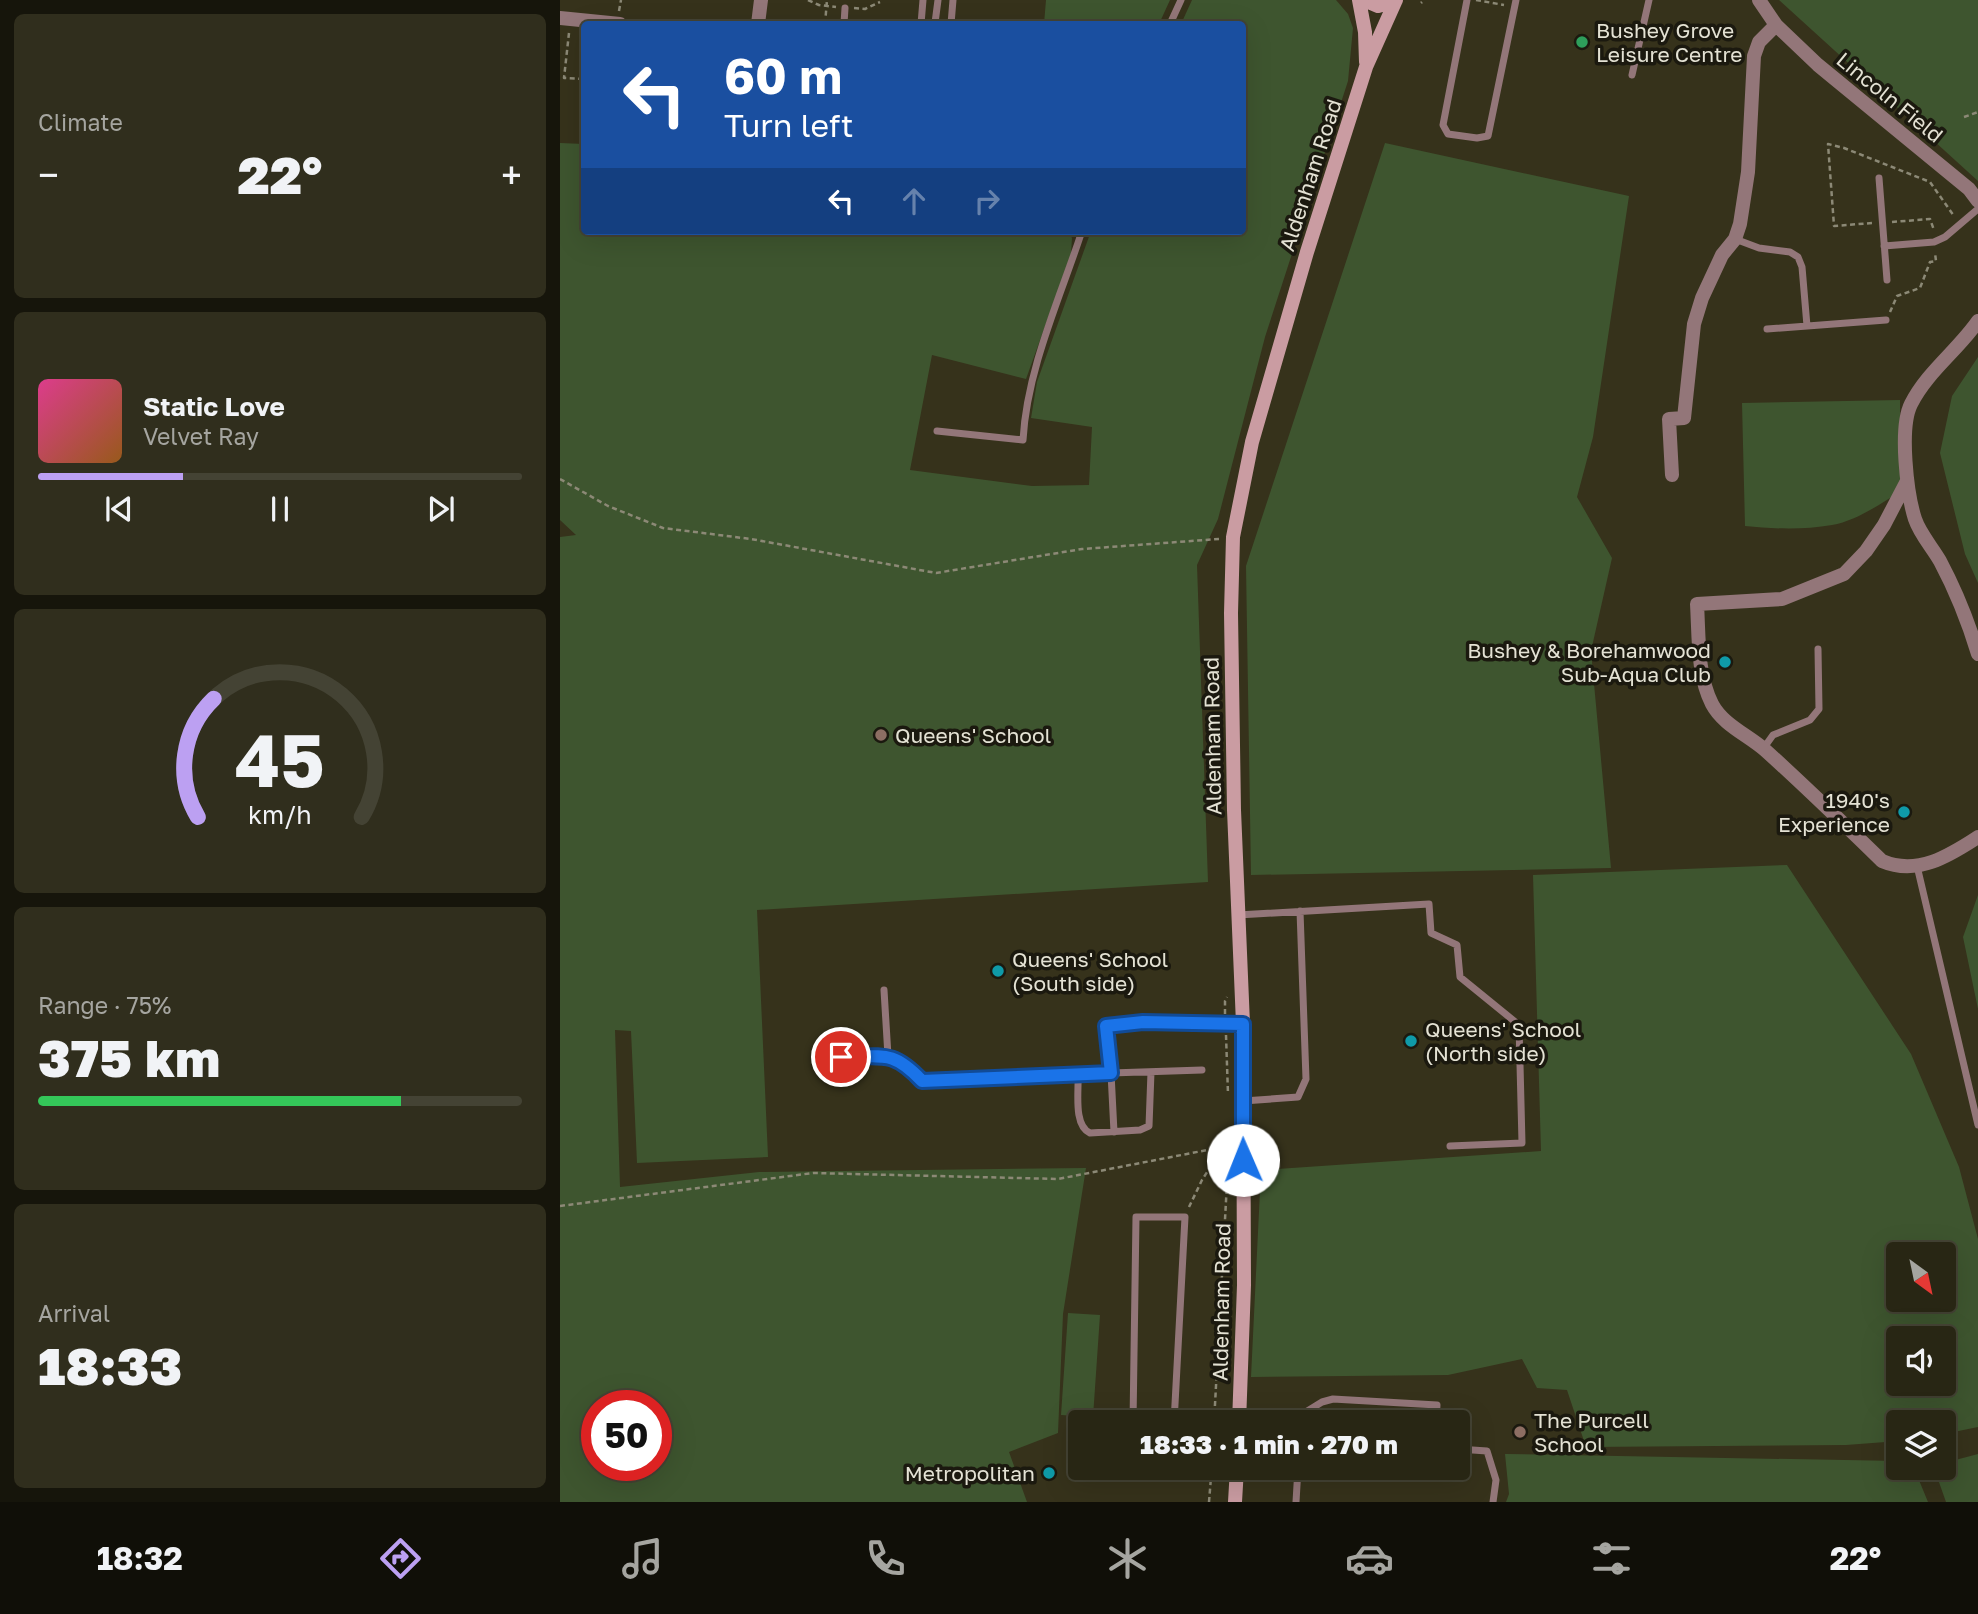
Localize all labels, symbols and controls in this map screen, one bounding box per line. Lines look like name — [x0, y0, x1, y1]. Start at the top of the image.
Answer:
place label: Bushey Grove Leisure Centre — [1596, 17, 1743, 67]
marker: Bushey Grove Leisure Centre — [1574, 34, 1590, 50]
text: 60 m — [724, 46, 842, 105]
street label: Lincoln Field — [1832, 46, 1948, 148]
icon: left — [609, 49, 700, 140]
street label: Aldenham Road — [1273, 96, 1347, 254]
text: Turn left — [724, 106, 853, 144]
text: Climate — [38, 108, 123, 136]
text: 22° — [238, 143, 322, 205]
text: − — [38, 152, 59, 197]
text: + — [501, 152, 522, 197]
icon: left — [822, 182, 860, 220]
icon: ahead — [895, 182, 933, 220]
icon: right — [968, 182, 1006, 220]
text: Static Love — [143, 391, 285, 422]
text: Velvet Ray — [143, 422, 259, 450]
icon: previous — [100, 490, 138, 528]
icon: pause — [261, 490, 299, 528]
icon: next — [422, 490, 460, 528]
place label: Bushey & Borehamwood Sub-Aqua Club — [1467, 637, 1711, 687]
marker: Bushey & Borehamwood Sub-Aqua Club — [1717, 654, 1733, 670]
street label: Aldenham Road — [1198, 657, 1226, 815]
text: 45 — [235, 716, 325, 803]
place label: Queens' School — [895, 722, 1051, 748]
marker: Queens' School — [873, 727, 889, 743]
place label: 1940's Experience — [1778, 787, 1890, 837]
text: km/h — [248, 799, 312, 830]
marker: 1940's Experience — [1896, 804, 1912, 820]
place label: Queens' School (South side) — [1012, 946, 1168, 996]
marker: Queens' School (South side) — [990, 963, 1006, 979]
text: Range · 75% — [38, 991, 171, 1019]
place label: Queens' School (North side) — [1425, 1016, 1581, 1066]
text: 375 km — [38, 1026, 220, 1088]
pin — [811, 1027, 871, 1087]
marker: Queens' School (North side) — [1403, 1033, 1419, 1049]
icon: arrive — [822, 1038, 860, 1076]
position arrow — [1206, 1123, 1280, 1197]
street label: Aldenham Road — [1207, 1223, 1235, 1381]
north arrow — [1886, 1242, 1956, 1312]
map controls — [1886, 1242, 1956, 1480]
text: Arrival — [38, 1299, 110, 1327]
button: sound — [1886, 1326, 1956, 1396]
text: 18:33 — [38, 1334, 182, 1396]
speed limit sign: 50 — [581, 1390, 672, 1481]
place label: The Purcell School — [1534, 1407, 1649, 1457]
button: layers — [1886, 1410, 1956, 1480]
marker: The Purcell School — [1512, 1424, 1528, 1440]
text: 18:33 · 1 min · 270 m — [1140, 1429, 1398, 1460]
place label: Metropolitan — [905, 1460, 1035, 1486]
marker: Metropolitan — [1041, 1465, 1057, 1481]
icon: directions — [376, 1534, 425, 1583]
icon: music — [618, 1534, 667, 1583]
icon: phone — [861, 1534, 910, 1583]
icon: climate — [1103, 1534, 1152, 1583]
icon: car — [1345, 1534, 1394, 1583]
icon: filters — [1587, 1534, 1636, 1583]
text: 18:32 — [97, 1539, 183, 1577]
text: 22° — [1830, 1539, 1881, 1577]

